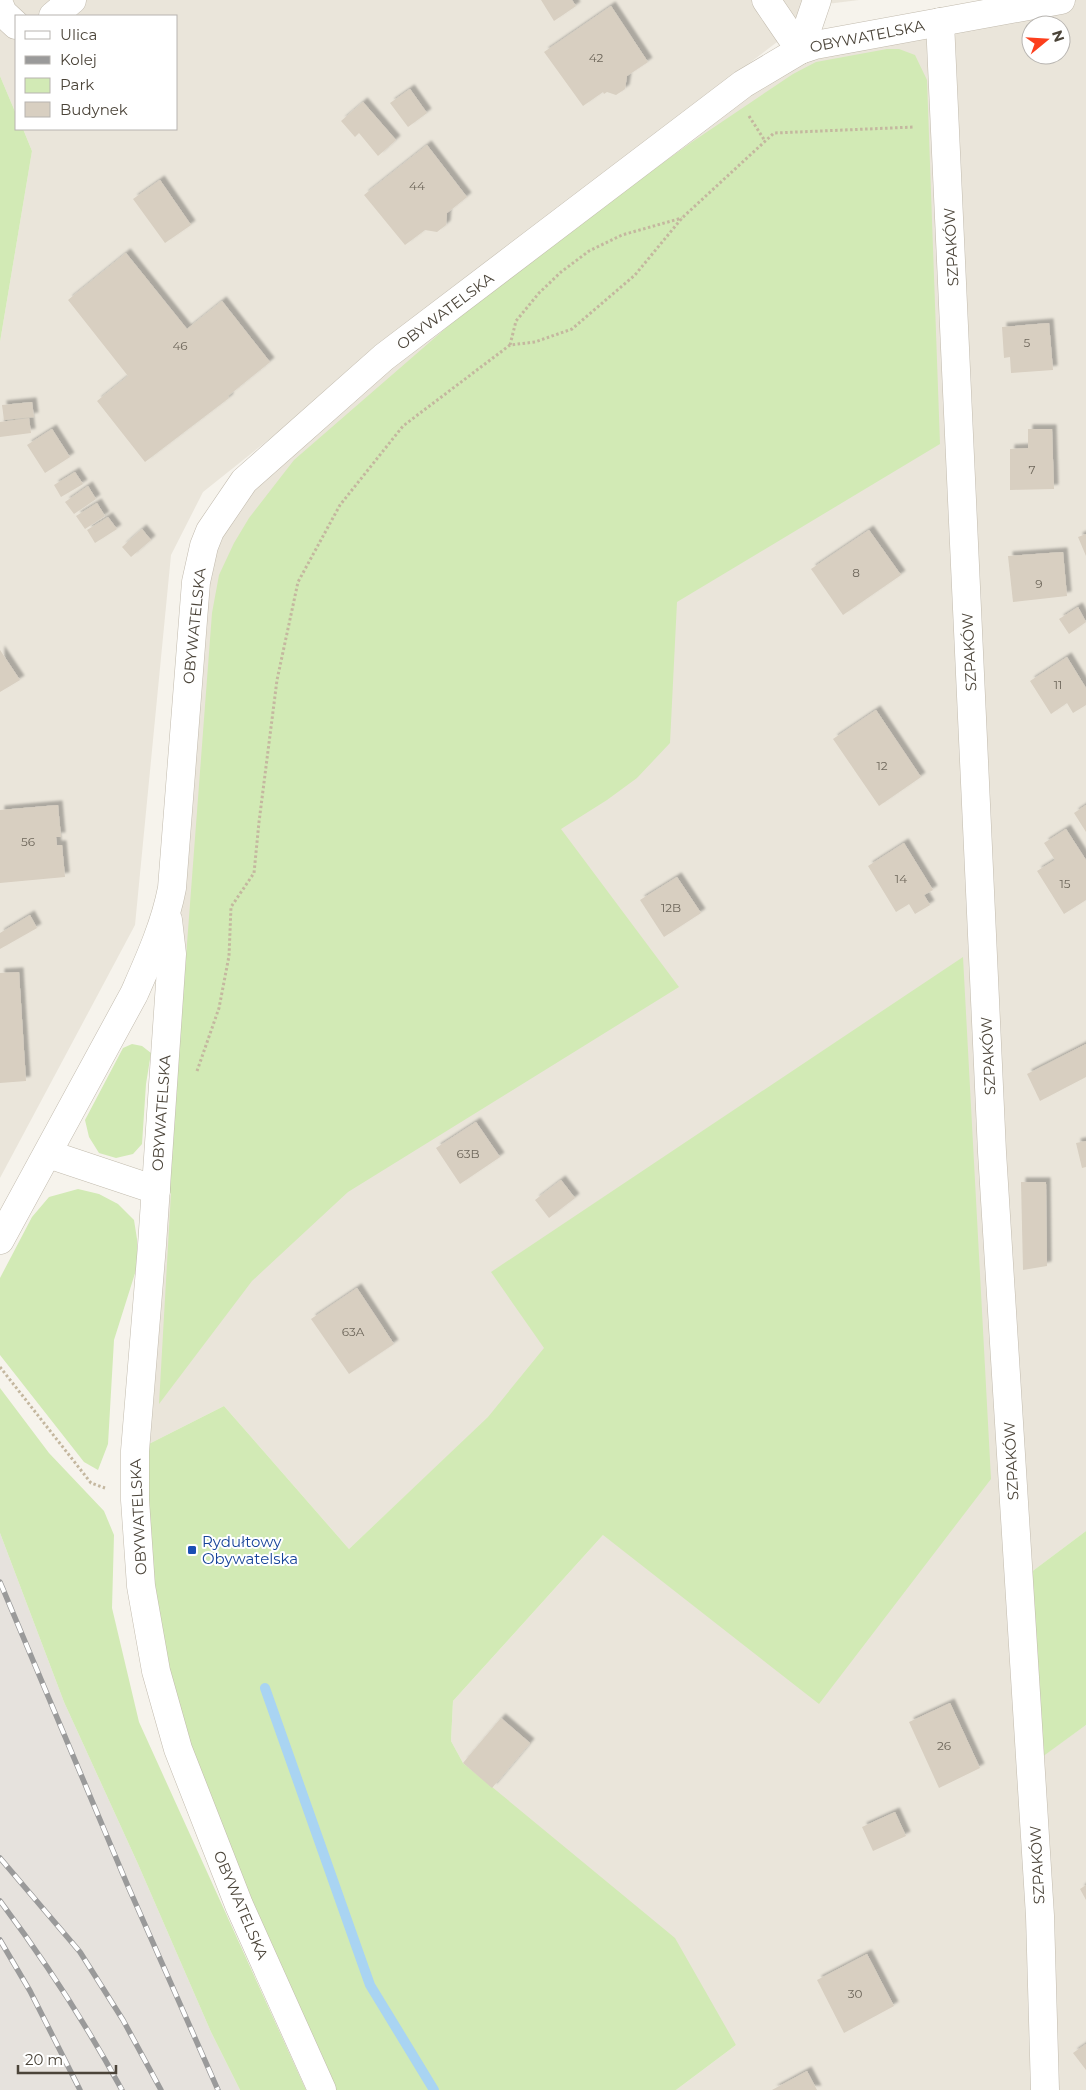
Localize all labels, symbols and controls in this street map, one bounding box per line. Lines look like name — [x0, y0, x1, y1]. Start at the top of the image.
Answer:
legend — [15, 15, 178, 130]
north arrow — [1021, 15, 1071, 65]
street label: OBYWATELSKA — [808, 16, 926, 56]
text: Ulica — [60, 25, 97, 44]
text: N — [1048, 28, 1069, 44]
text: Kolej — [60, 50, 97, 69]
house number: 42 — [589, 50, 604, 65]
text: Park — [60, 75, 94, 94]
text: Budynek — [60, 100, 128, 119]
house number: 44 — [409, 178, 425, 193]
street label: SZPAKÓW — [939, 207, 963, 287]
street label: OBYWATELSKA — [393, 268, 497, 354]
house number: 5 — [1024, 335, 1031, 350]
house number: 46 — [172, 338, 188, 353]
house number: 7 — [1028, 462, 1036, 477]
house number: 8 — [852, 565, 860, 580]
street label: OBYWATELSKA — [178, 567, 210, 685]
house number: 9 — [1035, 576, 1043, 591]
street label: SZPAKÓW — [957, 612, 981, 692]
house number: 11 — [1054, 677, 1062, 692]
house number: 12 — [876, 758, 888, 773]
house number: 56 — [21, 834, 35, 849]
house number: 14 — [895, 871, 907, 886]
house number: 15 — [1059, 876, 1071, 891]
house number: 12B — [661, 900, 681, 915]
street label: SZPAKÓW — [976, 1016, 1000, 1096]
street label: OBYWATELSKA — [147, 1054, 175, 1172]
house number: 63B — [456, 1146, 480, 1161]
house number: 63A — [342, 1324, 365, 1339]
street label: SZPAKÓW — [999, 1421, 1023, 1501]
street label: OBYWATELSKA — [125, 1458, 151, 1576]
place label: Rydułtowy Obywatelska — [202, 1532, 298, 1568]
marker: Rydułtowy Obywatelska — [186, 1544, 198, 1556]
house number: 26 — [937, 1738, 951, 1753]
street label: SZPAKÓW — [1025, 1825, 1049, 1905]
street label: OBYWATELSKA — [209, 1848, 273, 1963]
house number: 30 — [848, 1986, 862, 2001]
scale bar — [18, 2042, 115, 2074]
text: 20 m — [25, 2050, 63, 2069]

